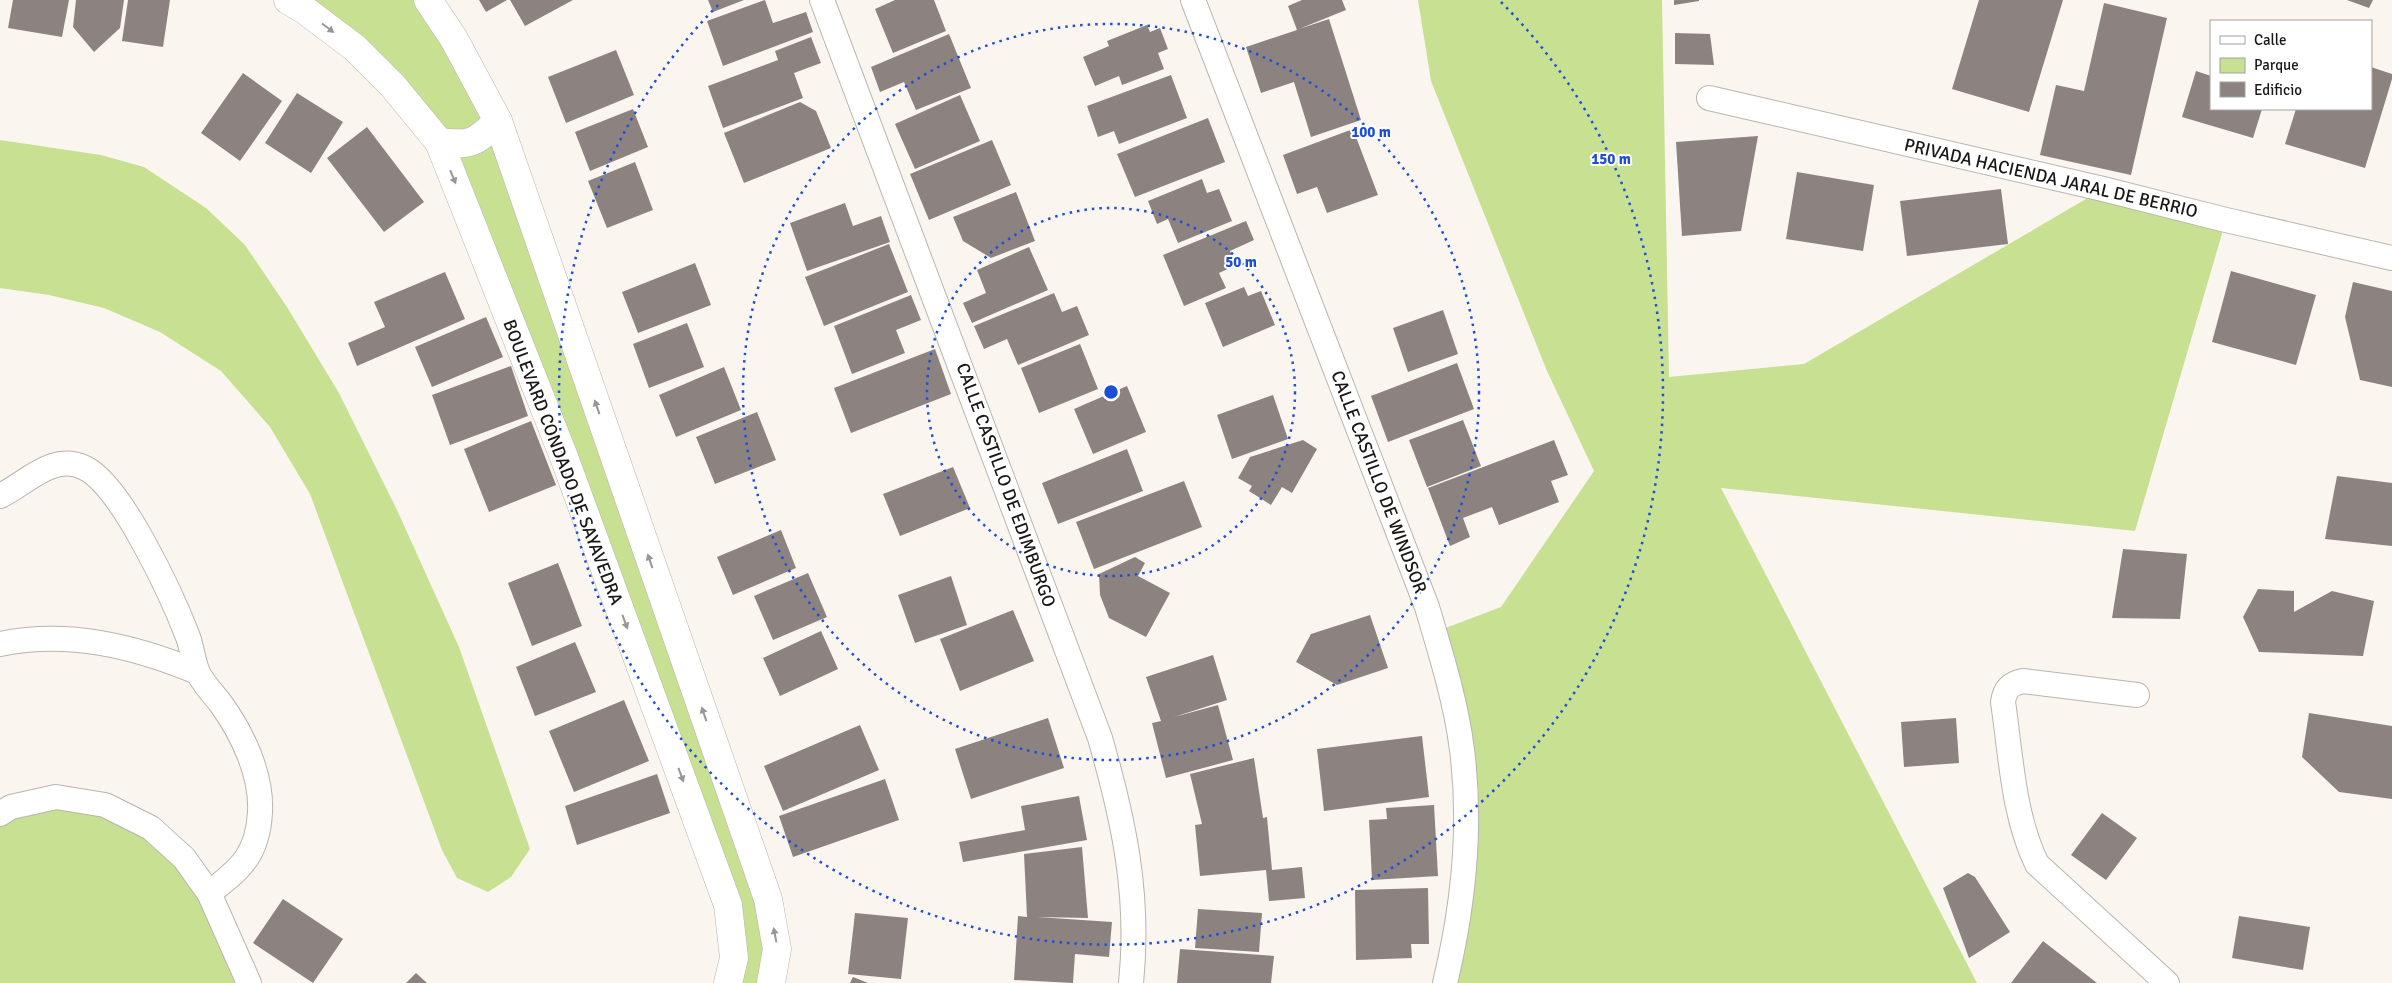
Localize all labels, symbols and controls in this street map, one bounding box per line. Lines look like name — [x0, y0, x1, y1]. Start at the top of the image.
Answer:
legend — [2210, 20, 2372, 110]
one-way arrow — [321, 22, 334, 33]
text: Calle — [2254, 31, 2287, 49]
text: Parque — [2254, 56, 2299, 74]
text: Edificio — [2254, 81, 2302, 99]
text: 100 m — [1351, 123, 1391, 141]
street label: PRIVADA HACIENDA JARAL DE BERRIO — [1902, 133, 2200, 223]
text: 150 m — [1591, 150, 1631, 168]
one-way arrow — [449, 170, 457, 185]
text: 50 m — [1225, 253, 1257, 271]
street label: BOULEVARD CONDADO DE SAYAVEDRA — [498, 316, 628, 608]
street label: CALLE CASTILLO DE EDIMBURGO — [951, 360, 1061, 610]
street label: CALLE CASTILLO DE WINDSOR — [1326, 368, 1432, 597]
centre of rings — [1102, 383, 1120, 401]
one-way arrow — [593, 399, 601, 414]
one-way arrow — [646, 553, 653, 568]
one-way arrow — [622, 615, 629, 630]
one-way arrow — [699, 706, 707, 721]
one-way arrow — [677, 768, 685, 783]
one-way arrow — [770, 927, 778, 943]

